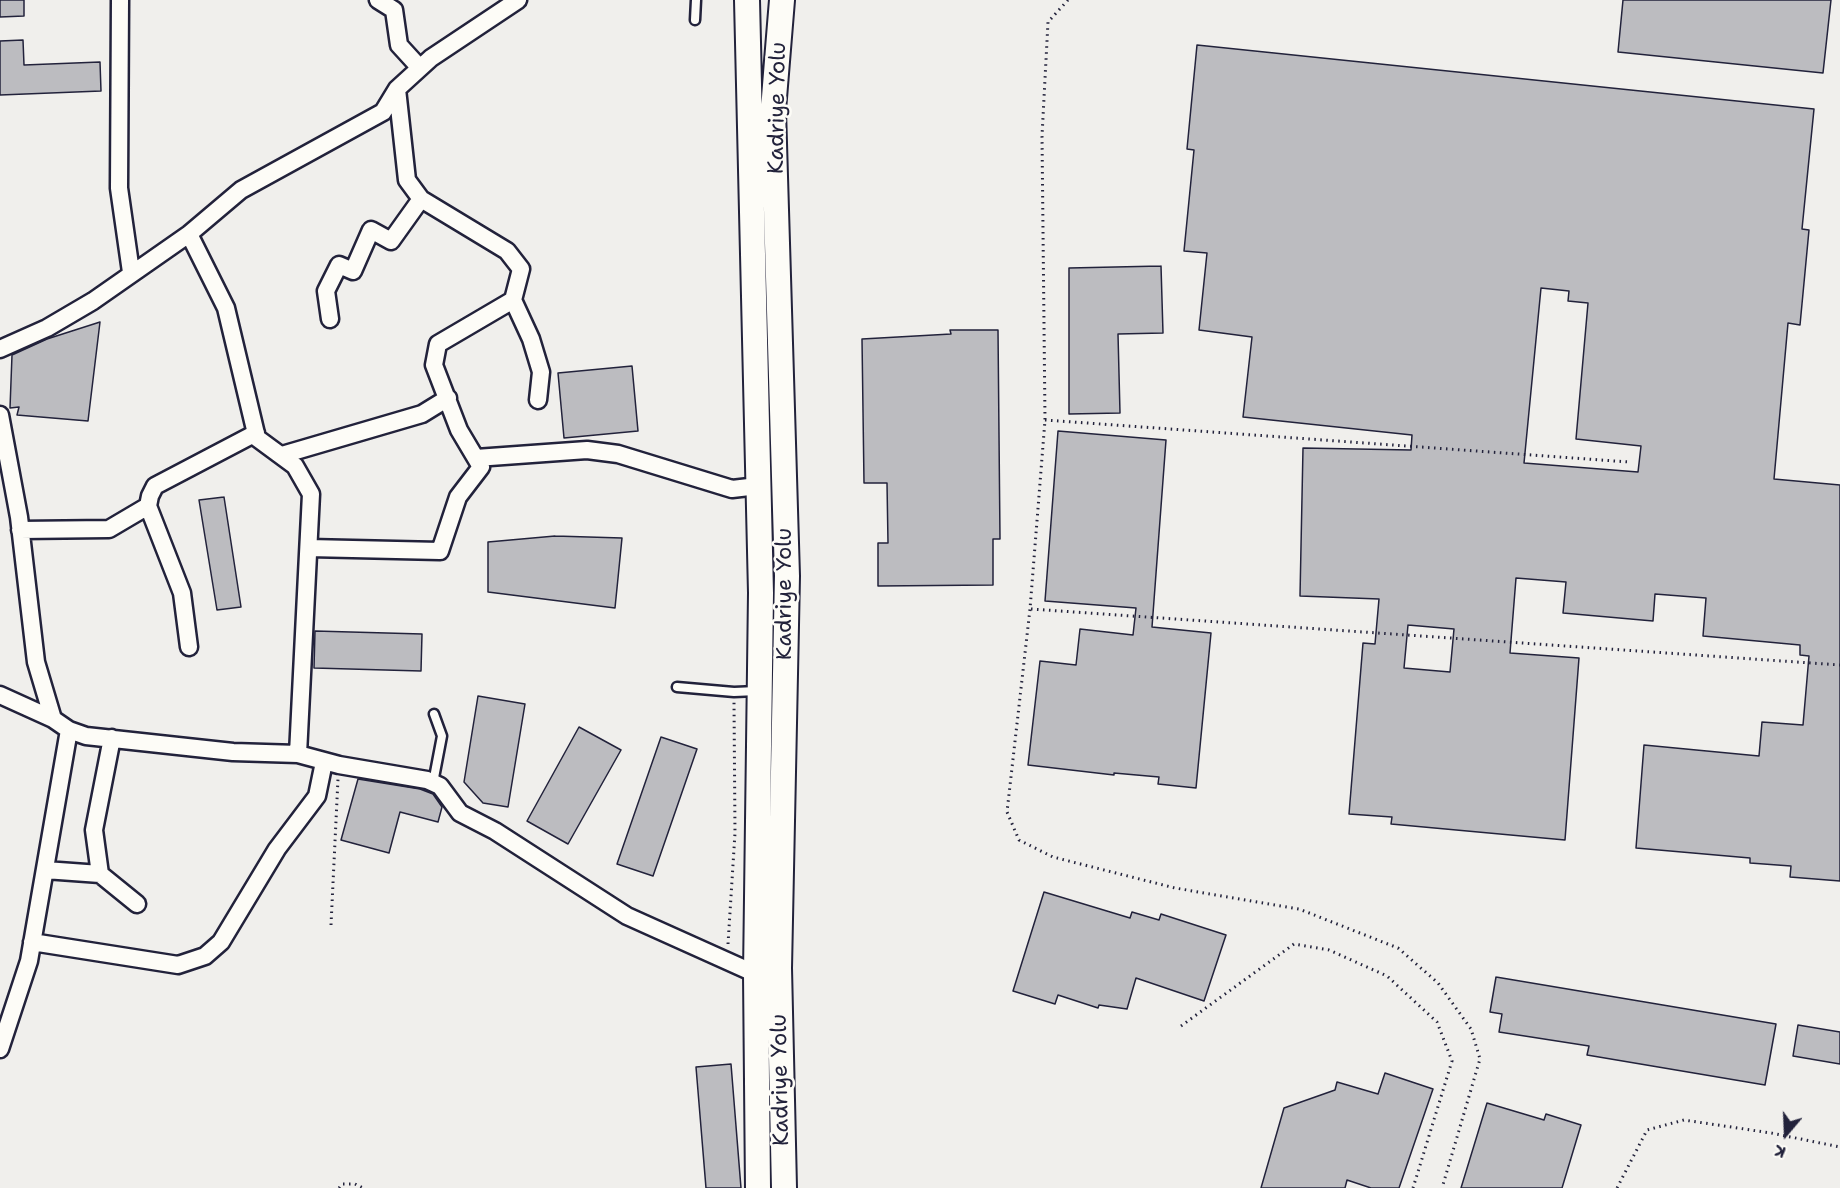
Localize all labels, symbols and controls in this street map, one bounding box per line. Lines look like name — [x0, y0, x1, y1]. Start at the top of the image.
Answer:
street label: Kadriye Yolu — [764, 42, 792, 174]
street label: Kadriye Yolu — [772, 528, 798, 660]
street label: Kadriye Yolu — [767, 1014, 795, 1146]
north arrow — [1756, 1104, 1816, 1164]
text: K — [1771, 1140, 1789, 1163]

